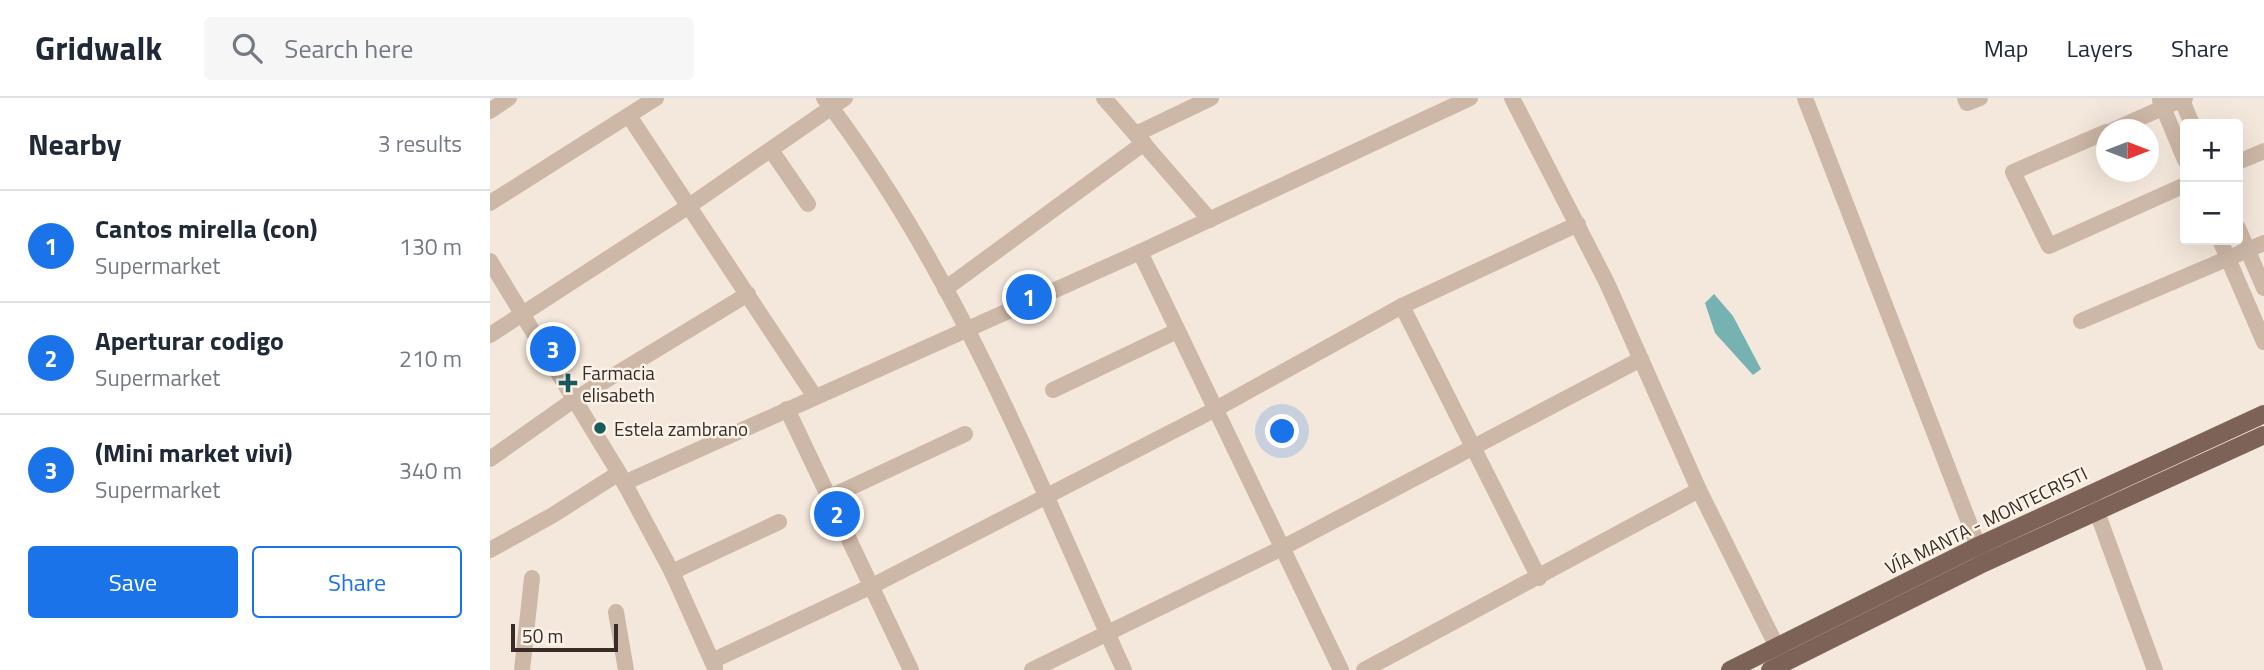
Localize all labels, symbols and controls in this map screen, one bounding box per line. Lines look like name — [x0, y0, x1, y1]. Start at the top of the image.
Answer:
search box — [204, 17, 694, 80]
text: Gridwalk — [35, 23, 162, 73]
icon: search — [228, 29, 266, 67]
text: Search here — [284, 29, 413, 68]
text: Map — [1984, 30, 2029, 66]
text: Layers — [2067, 30, 2133, 66]
text: Share — [2171, 30, 2229, 66]
north arrow — [2096, 119, 2159, 182]
map controls — [2180, 119, 2243, 245]
button: + — [2180, 119, 2243, 182]
text: Nearby — [28, 121, 121, 167]
text: 3 results — [378, 126, 462, 161]
button: − — [2180, 182, 2243, 245]
text: Cantos mirella (con) — [95, 209, 317, 248]
text: 1 — [45, 229, 57, 264]
text: 130 m — [399, 229, 462, 264]
text: Supermarket — [95, 248, 220, 283]
pin: 1 — [1006, 271, 1052, 323]
text: Aperturar codigo — [95, 321, 284, 360]
pin: 3 — [530, 323, 576, 375]
text: 2 — [45, 341, 57, 376]
text: 210 m — [399, 341, 462, 376]
place label: Farmacia elisabeth — [582, 358, 655, 409]
text: Supermarket — [95, 360, 220, 395]
marker: Farmacia elisabeth — [560, 375, 576, 391]
place label: Estela zambrano — [614, 414, 748, 443]
your location — [1265, 414, 1299, 448]
marker: Estela zambrano — [592, 420, 608, 436]
text: (Mini market vivi) — [95, 433, 293, 472]
text: 3 — [45, 453, 57, 488]
text: 340 m — [399, 453, 462, 488]
street label: VÍA MANTA - MONTECRISTI — [1880, 458, 2092, 582]
text: Supermarket — [95, 472, 220, 507]
pin: 2 — [814, 488, 860, 540]
button: Save — [28, 546, 238, 618]
button: Share — [252, 546, 462, 618]
scale bar — [511, 621, 618, 653]
text: 50 m — [522, 621, 563, 650]

